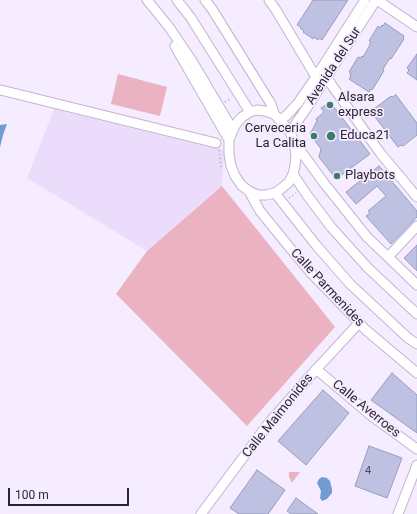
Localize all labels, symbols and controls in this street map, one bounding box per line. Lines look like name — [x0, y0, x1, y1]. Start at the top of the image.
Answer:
street label: Avenida del Sur — [303, 24, 365, 108]
place label: Alsara express — [338, 90, 383, 121]
marker: Alsara express — [325, 100, 335, 110]
place label: Cerveceria La Calita — [245, 121, 306, 152]
place label: Educa21 — [340, 128, 390, 144]
marker: Educa21 — [325, 130, 337, 142]
marker: Cerveceria La Calita — [309, 131, 319, 141]
place label: Playbots — [345, 168, 395, 184]
marker: Playbots — [332, 171, 342, 181]
street label: Calle Parmenides — [287, 246, 367, 330]
street label: Calle Maimonides — [239, 371, 317, 461]
street label: Calle Averroes — [329, 377, 403, 441]
house number: 4 — [365, 464, 371, 478]
scale bar — [10, 480, 131, 506]
text: 100 m — [15, 488, 49, 502]

